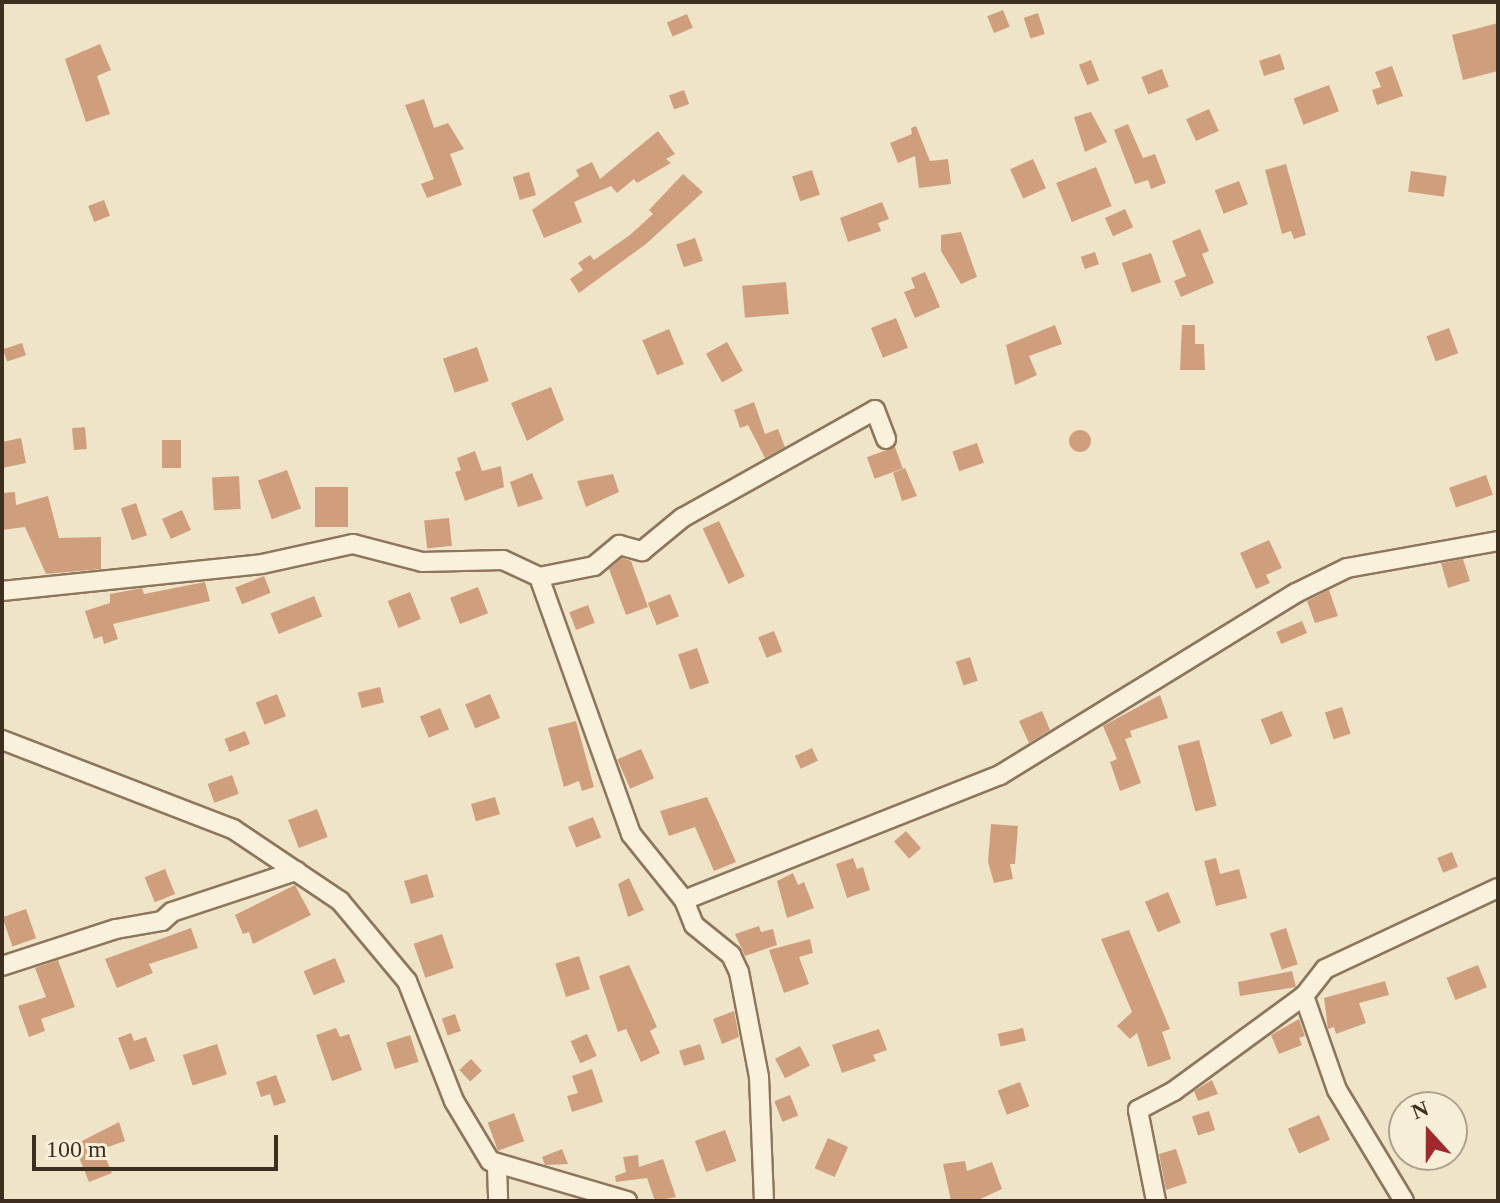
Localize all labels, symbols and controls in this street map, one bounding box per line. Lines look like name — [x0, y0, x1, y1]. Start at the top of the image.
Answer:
north arrow — [1388, 1091, 1468, 1171]
text: N — [1408, 1095, 1432, 1125]
scale bar — [36, 1119, 282, 1169]
text: 100 m — [46, 1136, 107, 1162]

